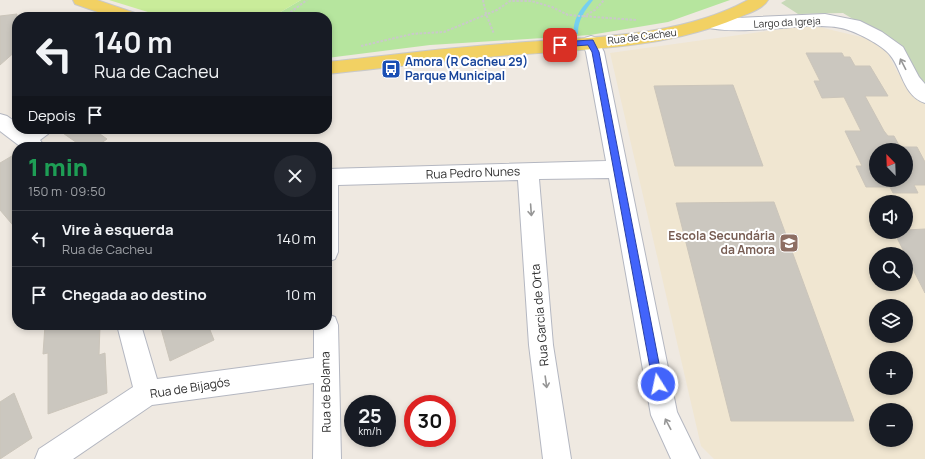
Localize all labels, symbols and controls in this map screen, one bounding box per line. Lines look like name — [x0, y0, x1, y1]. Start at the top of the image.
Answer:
street label: Largo da Igreja — [753, 13, 821, 31]
text: 140 m — [94, 23, 173, 61]
street label: Rua de Cacheu — [607, 25, 677, 47]
icon: left — [28, 28, 80, 80]
pin — [543, 28, 577, 62]
icon: arrive — [549, 34, 571, 56]
place label: Amora (R Cacheu 29) Parque Municipal — [405, 53, 528, 84]
bus stop icon: Amora (R Cacheu 29) Parque Municipal — [380, 58, 402, 80]
one-way arrow — [899, 58, 907, 70]
text: Rua de Cacheu — [94, 59, 219, 83]
icon: arrive — [84, 104, 106, 126]
text: Depois — [28, 105, 76, 126]
north arrow — [869, 143, 913, 187]
map controls — [869, 143, 913, 447]
text: 1 min — [28, 150, 88, 183]
button: close — [274, 155, 316, 197]
street label: Rua Pedro Nunes — [425, 162, 521, 183]
text: 150 m · 09:50 — [28, 182, 106, 200]
button: sound — [869, 195, 913, 239]
one-way arrow — [527, 203, 535, 216]
text: Vire à esquerda — [62, 219, 174, 240]
place label: Escola Secundária da Amora — [668, 227, 775, 258]
icon: left — [28, 228, 50, 250]
text: 140 m — [276, 228, 316, 249]
school or university icon: Escola Secundária da Amora — [778, 232, 800, 254]
text: Rua de Cacheu — [62, 240, 152, 258]
button: search — [869, 247, 913, 291]
street label: Rua Garcia de Orta — [527, 263, 552, 367]
icon: arrive — [28, 284, 50, 306]
text: Chegada ao destino — [62, 284, 207, 305]
text: 10 m — [285, 284, 316, 305]
button: layers — [869, 299, 913, 343]
street label: Rua de Bolama — [316, 351, 335, 433]
button: + — [869, 351, 913, 395]
position arrow — [637, 363, 679, 405]
street label: Rua de Bijagós — [149, 373, 231, 402]
one-way arrow — [542, 375, 550, 388]
speed limit sign: 30 — [404, 395, 456, 447]
text: 25 — [358, 402, 382, 429]
button: − — [869, 403, 913, 447]
one-way arrow — [664, 419, 672, 431]
text: km/h — [358, 424, 382, 438]

